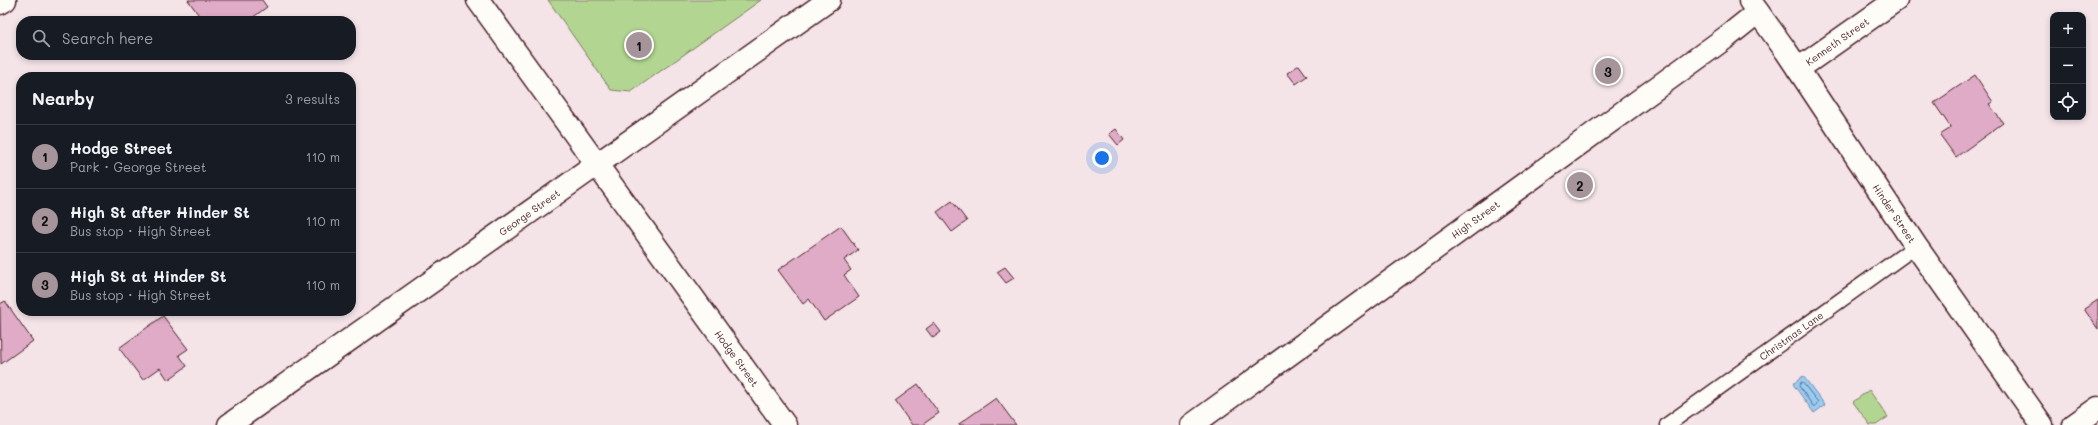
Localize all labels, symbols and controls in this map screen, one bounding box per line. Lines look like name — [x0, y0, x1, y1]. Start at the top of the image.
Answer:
map controls — [2050, 12, 2086, 120]
button: + — [2050, 12, 2086, 48]
street label: Kenneth Street — [1803, 14, 1872, 69]
search box — [16, 16, 356, 60]
icon: search — [30, 27, 52, 49]
text: Search here — [62, 28, 153, 48]
pin: 1 — [626, 30, 652, 60]
button: − — [2050, 48, 2086, 84]
pin: 3 — [1595, 56, 1621, 86]
button: locate — [2050, 84, 2086, 120]
text: Nearby — [32, 87, 94, 109]
text: 3 results — [285, 90, 340, 107]
text: Hodge Street — [70, 138, 172, 158]
text: 1 — [42, 148, 48, 165]
text: 110 m — [306, 148, 340, 165]
your location — [1092, 148, 1112, 168]
text: Park · George Street — [70, 158, 207, 175]
pin: 2 — [1567, 170, 1593, 200]
street label: Hinder Street — [1870, 181, 1919, 246]
street label: George Street — [496, 186, 563, 239]
street label: High Street — [1448, 197, 1502, 242]
text: High St after Hinder St — [70, 202, 250, 222]
text: 2 — [41, 212, 49, 229]
text: 110 m — [306, 212, 340, 229]
text: Bus stop · High Street — [70, 222, 211, 239]
text: High St at Hinder St — [70, 266, 226, 286]
text: 3 — [41, 276, 49, 293]
text: 110 m — [306, 276, 340, 293]
text: Bus stop · High Street — [70, 286, 211, 303]
street label: Christmas Lane — [1756, 308, 1826, 363]
street label: Hodge Street — [712, 327, 762, 389]

